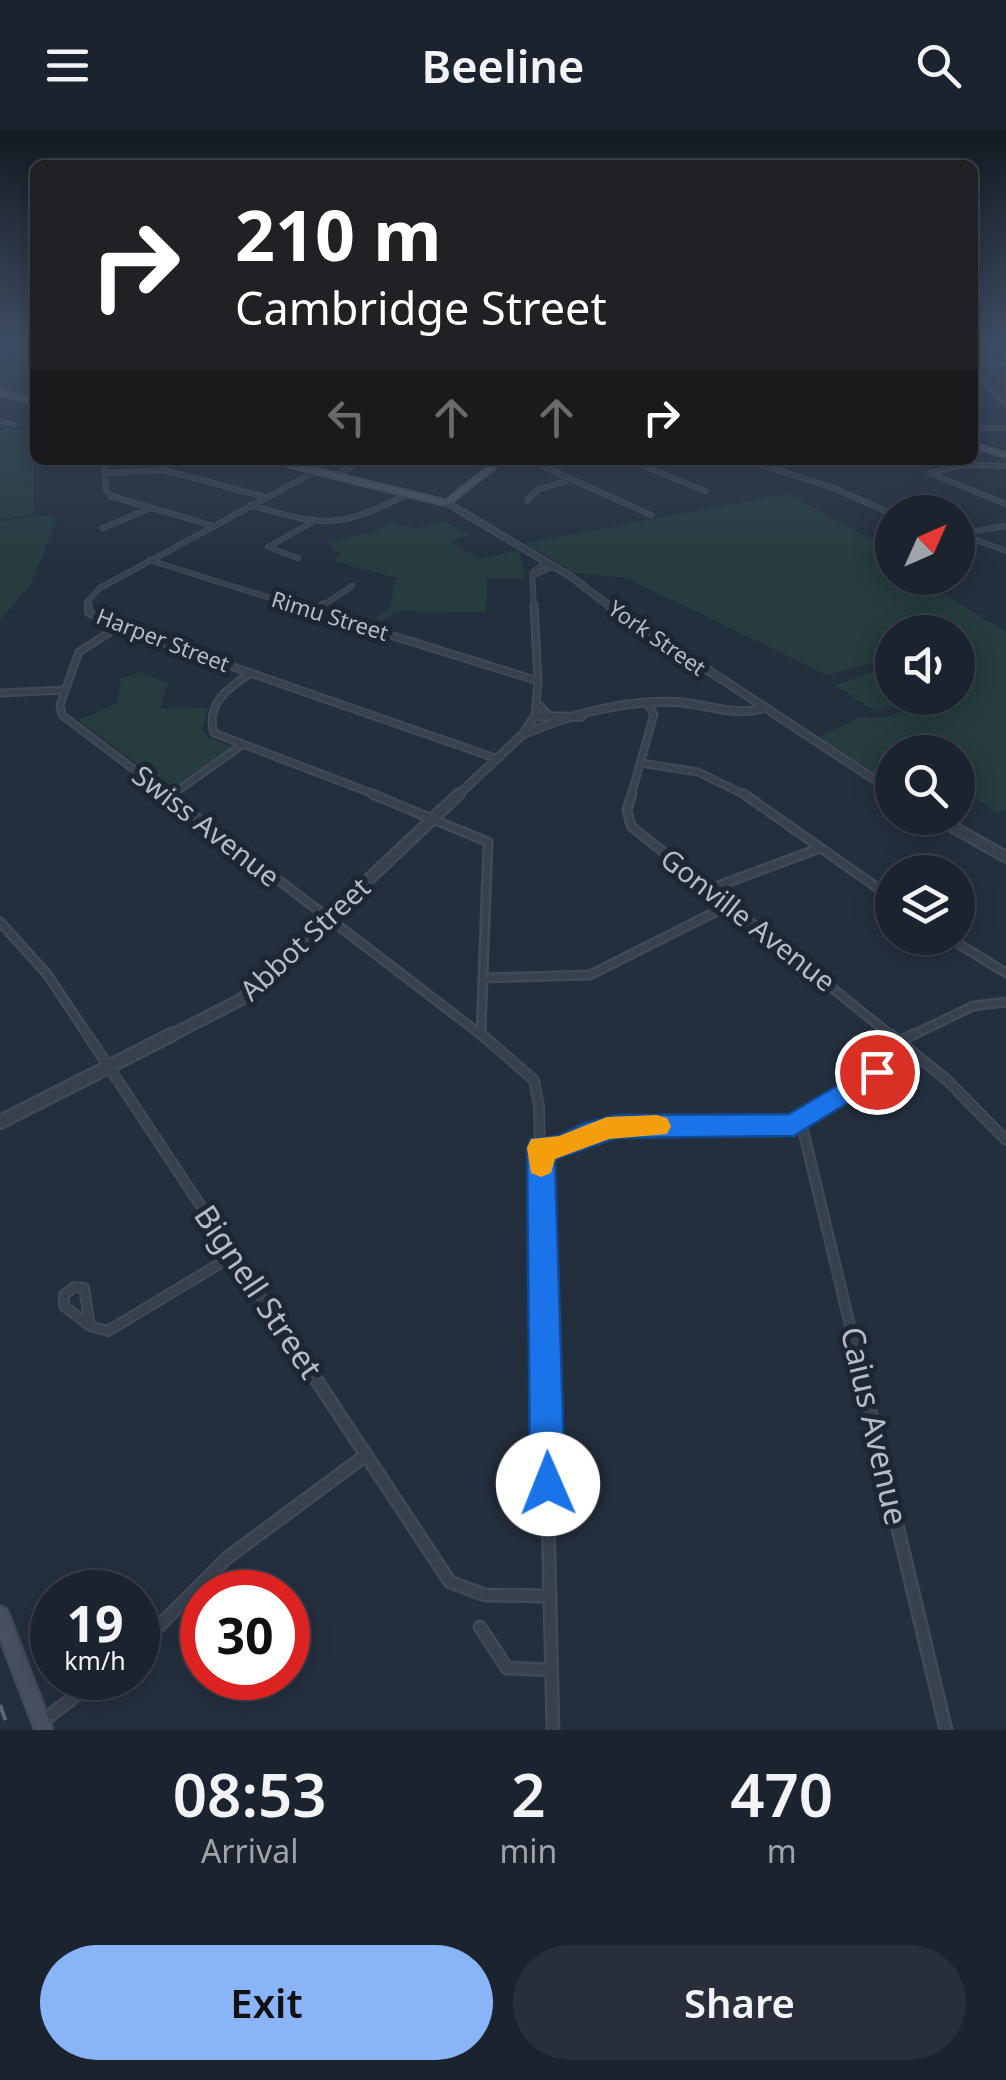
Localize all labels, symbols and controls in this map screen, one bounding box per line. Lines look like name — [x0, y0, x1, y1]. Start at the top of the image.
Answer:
text: Beeline — [422, 35, 584, 96]
icon: menu — [40, 38, 95, 93]
icon: search — [911, 38, 966, 93]
text: 210 m — [235, 186, 442, 282]
icon: right — [70, 200, 200, 330]
text: Cambridge Street — [235, 277, 607, 338]
icon: left — [319, 390, 374, 445]
icon: ahead — [424, 390, 479, 445]
icon: ahead — [529, 390, 584, 445]
icon: right — [634, 390, 689, 445]
north arrow — [875, 495, 975, 595]
map controls — [875, 495, 975, 955]
street label: Rimu Street — [268, 583, 392, 647]
street label: York Street — [603, 593, 712, 682]
street label: Harper Street — [93, 600, 234, 678]
button: sound — [875, 615, 975, 715]
button: search — [875, 735, 975, 835]
street label: Swiss Avenue — [125, 756, 288, 895]
street label: Gonville Avenue — [653, 839, 844, 999]
button: layers — [875, 855, 975, 955]
street label: Abbot Street — [231, 868, 378, 1008]
pin — [835, 1030, 920, 1115]
icon: arrive — [850, 1045, 905, 1100]
street label: Bignell Street — [185, 1196, 333, 1386]
street label: Caius Avenue — [832, 1322, 919, 1529]
position arrow — [496, 1432, 600, 1536]
speed limit sign: 30 — [180, 1570, 310, 1700]
text: 19 — [66, 1589, 124, 1657]
text: km/h — [64, 1643, 126, 1677]
text: 08:53 — [173, 1753, 327, 1835]
text: 2 — [511, 1753, 546, 1835]
text: 470 — [730, 1753, 833, 1835]
text: Arrival — [201, 1829, 299, 1872]
text: min — [499, 1829, 557, 1872]
text: m — [767, 1829, 797, 1872]
button: Exit — [40, 1945, 493, 2060]
button: Share — [513, 1945, 966, 2060]

